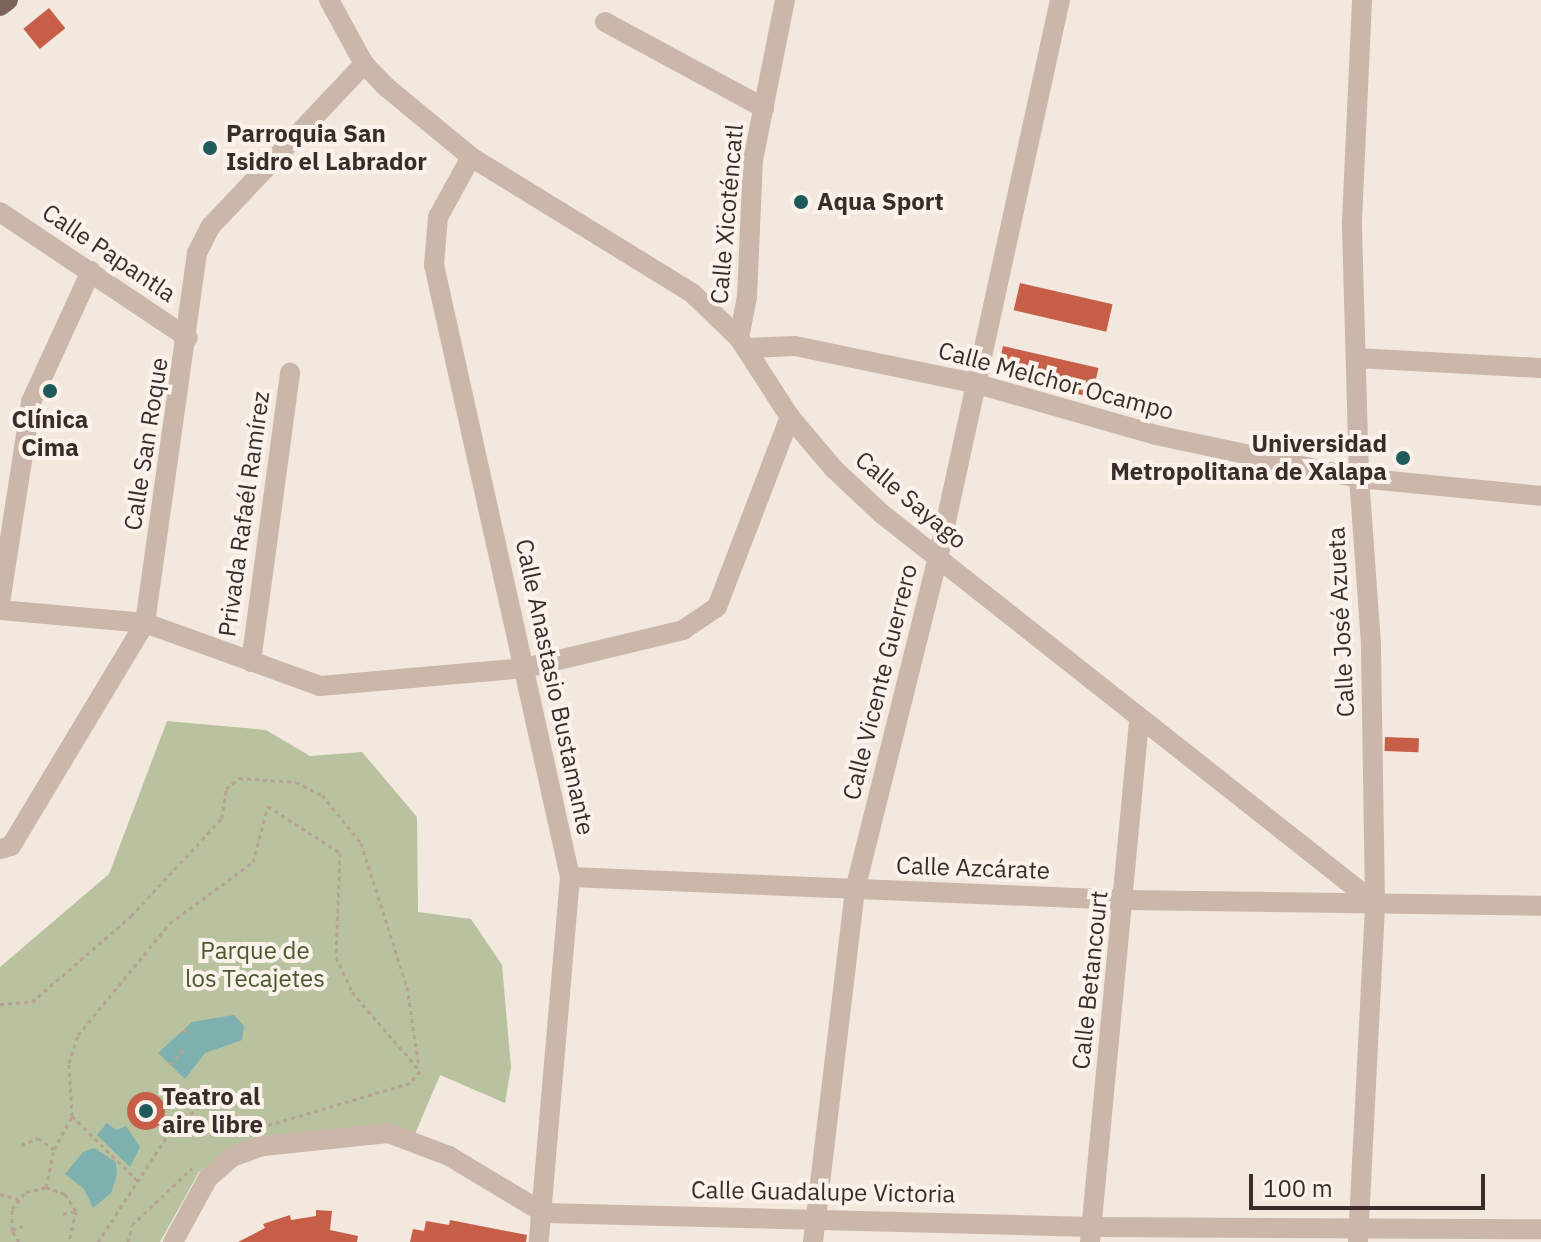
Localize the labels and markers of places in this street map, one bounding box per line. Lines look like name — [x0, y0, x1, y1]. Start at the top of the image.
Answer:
place label: Parroquia San Isidro el Labrador — [226, 120, 427, 176]
marker: Parroquia San Isidro el Labrador — [201, 139, 219, 157]
place label: Aqua Sport — [817, 188, 944, 216]
marker: Aqua Sport — [792, 193, 810, 211]
marker: Clínica Cima — [39, 380, 61, 402]
place label: Clínica Cima — [12, 406, 88, 462]
place label: Universidad Metropolitana de Xalapa — [1110, 430, 1387, 486]
marker: Universidad Metropolitana de Xalapa — [1394, 449, 1412, 467]
place label: Teatro al aire libre — [162, 1083, 263, 1139]
marker: Teatro al aire libre — [137, 1102, 155, 1120]

